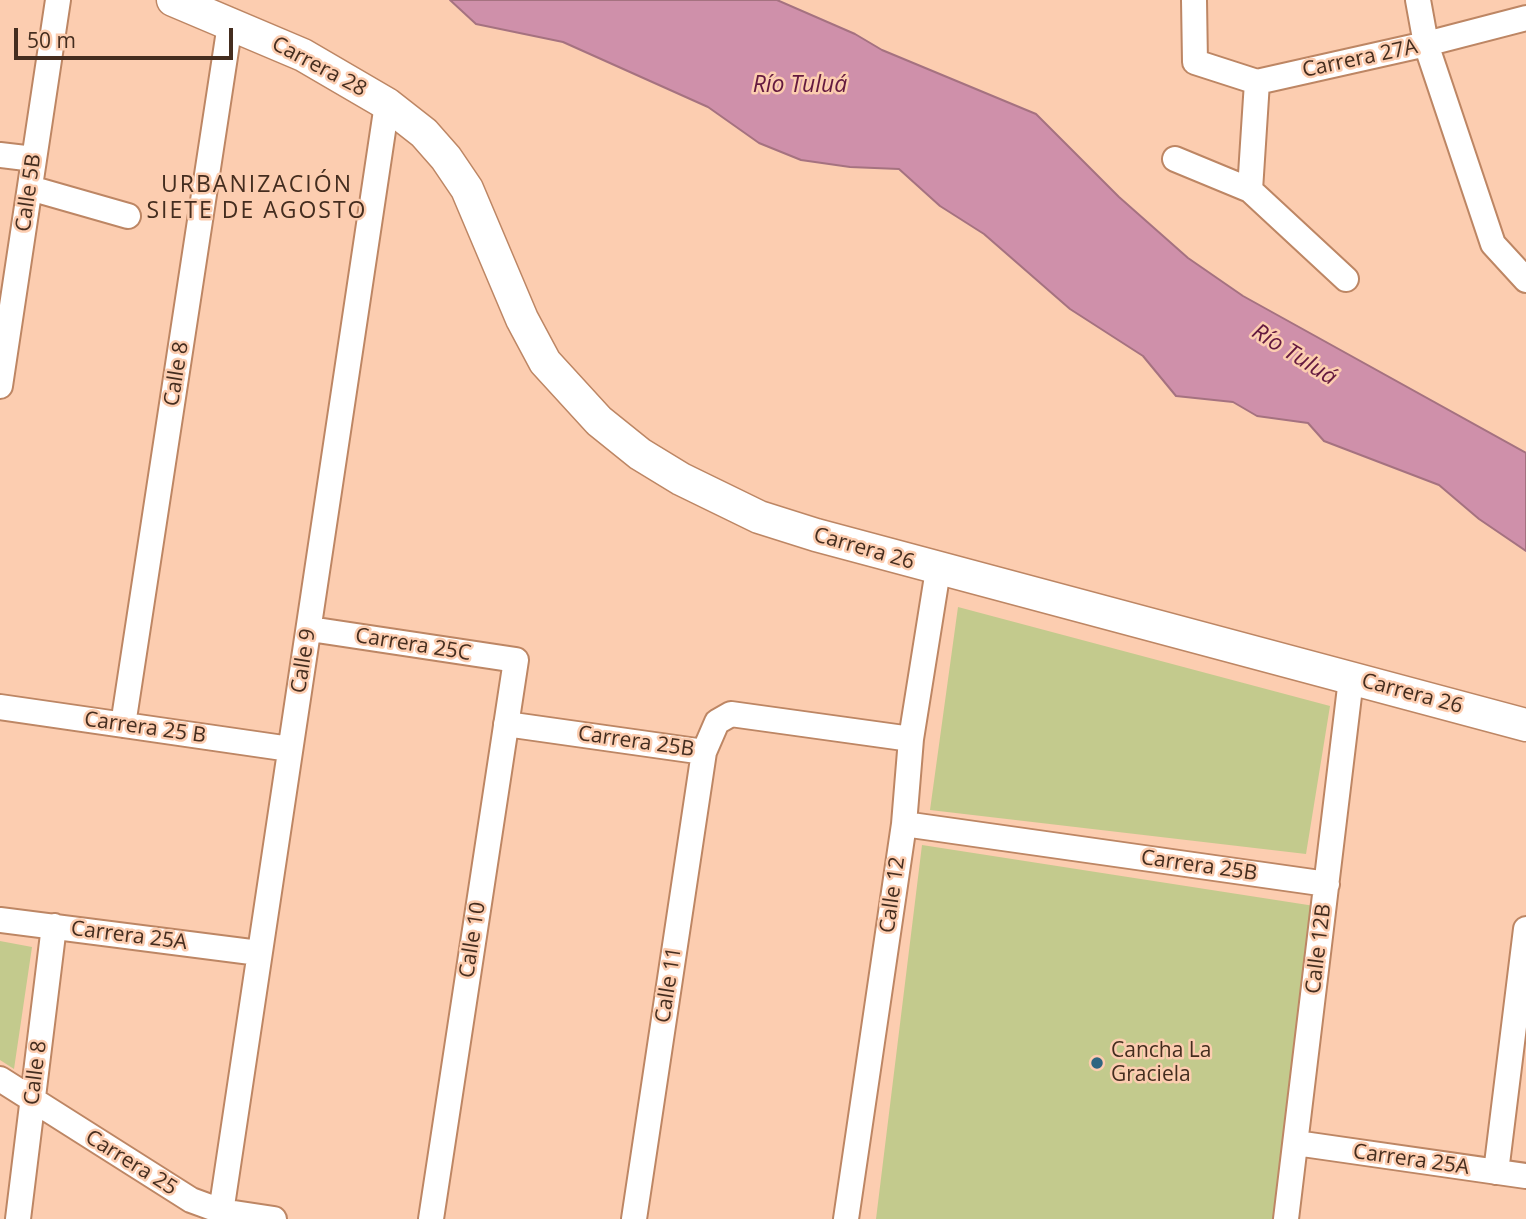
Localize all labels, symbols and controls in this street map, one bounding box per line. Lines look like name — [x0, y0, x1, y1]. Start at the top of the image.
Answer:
scale bar — [18, 14, 236, 58]
text: 50 m — [27, 26, 76, 54]
street label: Carrera 28 — [267, 32, 371, 102]
street label: Carrera 27A — [1300, 35, 1420, 83]
water label: Río Tuluá — [753, 71, 847, 99]
street label: Calle 5B — [11, 152, 47, 234]
district label: URBANIZACIÓN SIETE DE AGOSTO — [148, 171, 366, 225]
water label: Río Tuluá — [1247, 318, 1341, 392]
street label: Calle 8 — [159, 340, 195, 408]
street label: Carrera 26 — [811, 523, 917, 575]
street label: Carrera 25C — [353, 623, 473, 667]
street label: Calle 9 — [286, 627, 322, 695]
street label: Carrera 26 — [1359, 668, 1465, 720]
street label: Carrera 25 B — [83, 707, 207, 749]
street label: Carrera 25B — [576, 721, 696, 763]
street label: Carrera 25B — [1139, 845, 1259, 887]
street label: Calle 12 — [875, 855, 911, 935]
street label: Calle 10 — [455, 900, 491, 980]
street label: Calle 12B — [1301, 903, 1337, 995]
street label: Carrera 25A — [69, 916, 189, 956]
street label: Calle 11 — [651, 945, 687, 1025]
place label: Cancha La Graciela — [1111, 1038, 1211, 1088]
street label: Calle 8 — [20, 1039, 52, 1107]
marker: Cancha La Graciela — [1089, 1055, 1105, 1071]
street label: Carrera 25 — [80, 1125, 182, 1201]
street label: Carrera 25A — [1351, 1139, 1471, 1181]

